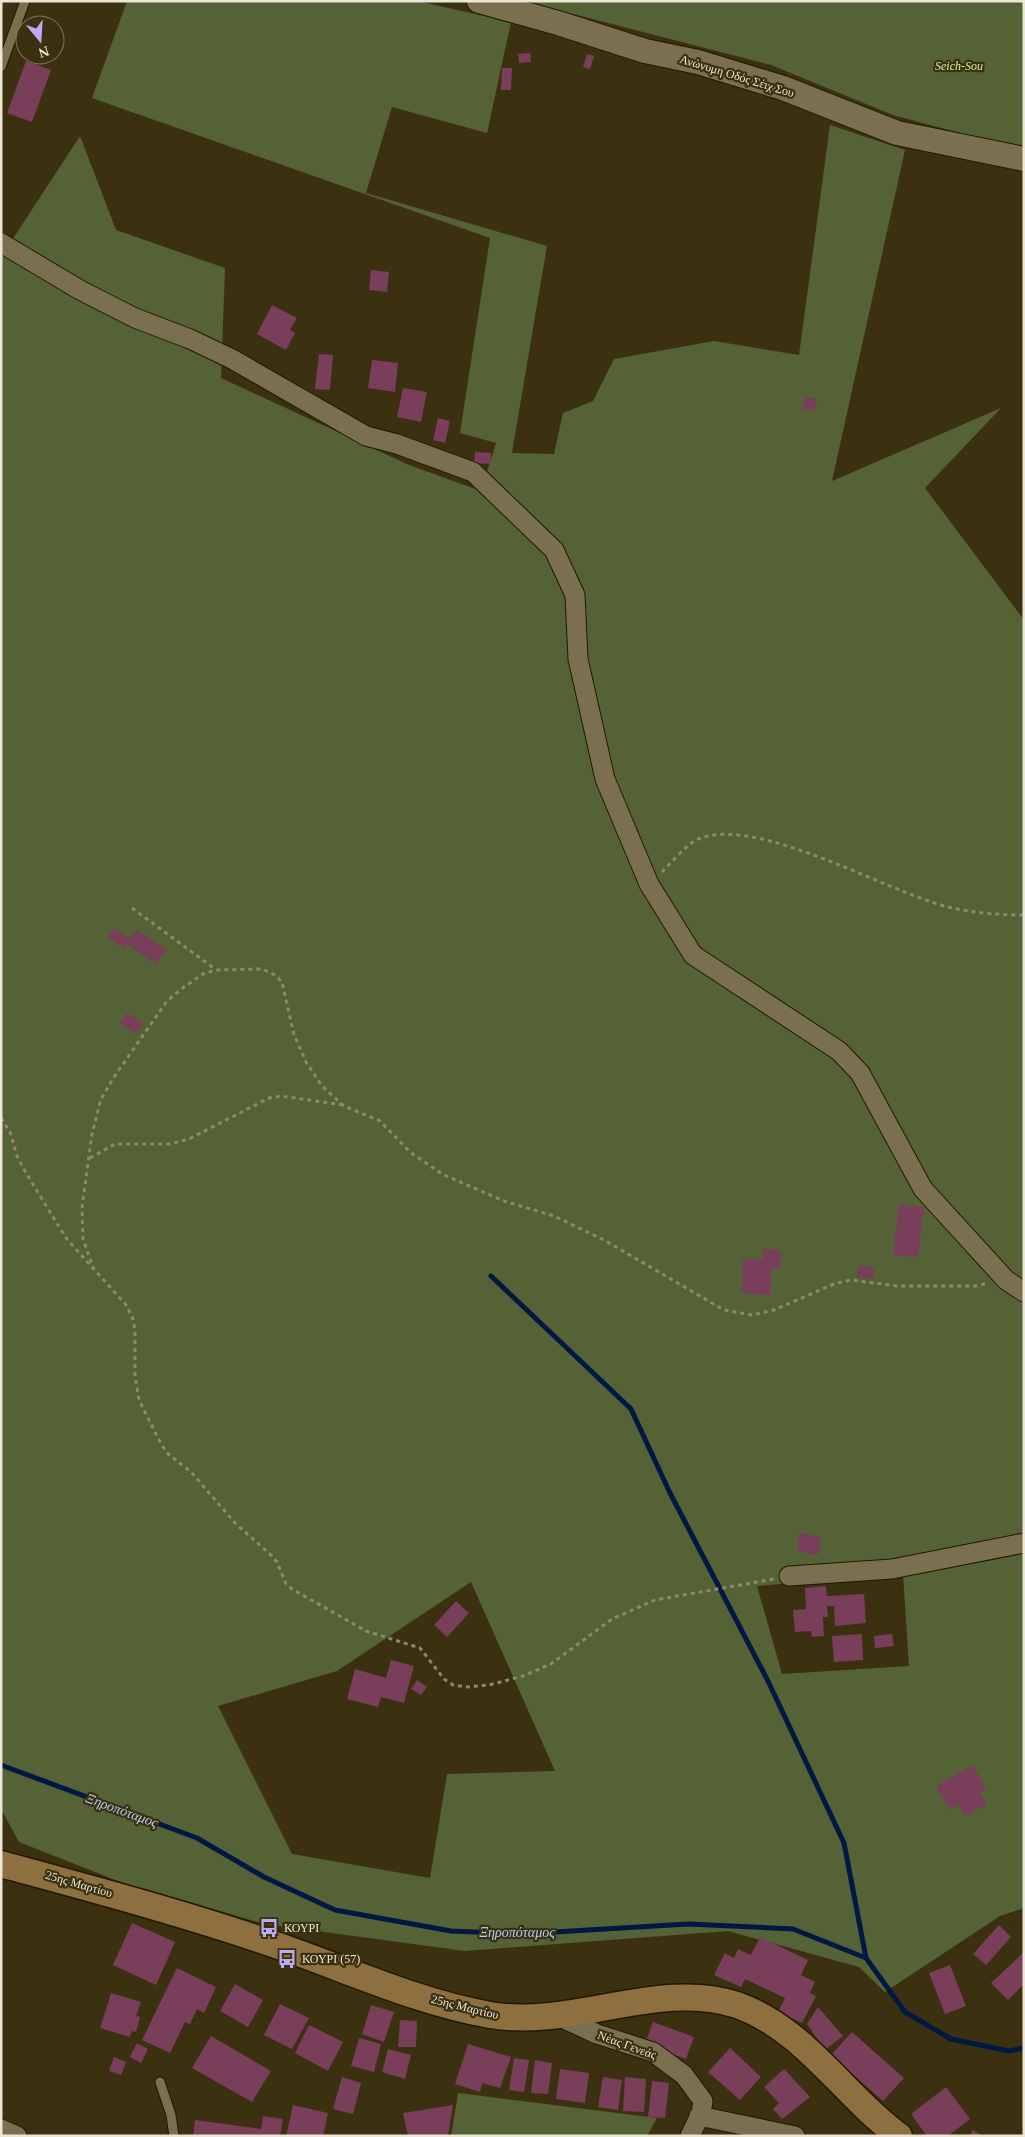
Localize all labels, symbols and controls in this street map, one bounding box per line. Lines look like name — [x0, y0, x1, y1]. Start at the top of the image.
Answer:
north arrow — [15, 15, 65, 65]
text: N — [37, 43, 51, 61]
street label: Ανώνυμη Οδός Σέιχ Σου — [678, 52, 796, 100]
park label: Seich-Sou — [935, 59, 983, 73]
water label: Ξηροπόταμος — [84, 1790, 160, 1831]
street label: 25ης Μαρτίου — [44, 1868, 114, 1900]
bus stop icon: ΚΟΥΡΙ — [258, 1917, 280, 1939]
place label: ΚΟΥΡΙ — [284, 1921, 319, 1935]
water label: Ξηροπόταμος — [479, 1925, 555, 1940]
bus stop icon: ΚΟΥΡΙ (57) — [276, 1948, 298, 1970]
place label: ΚΟΥΡΙ (57) — [302, 1952, 360, 1966]
street label: 25ης Μαρτίου — [430, 1992, 500, 2022]
street label: Νέας Γενεάς — [596, 2028, 658, 2062]

